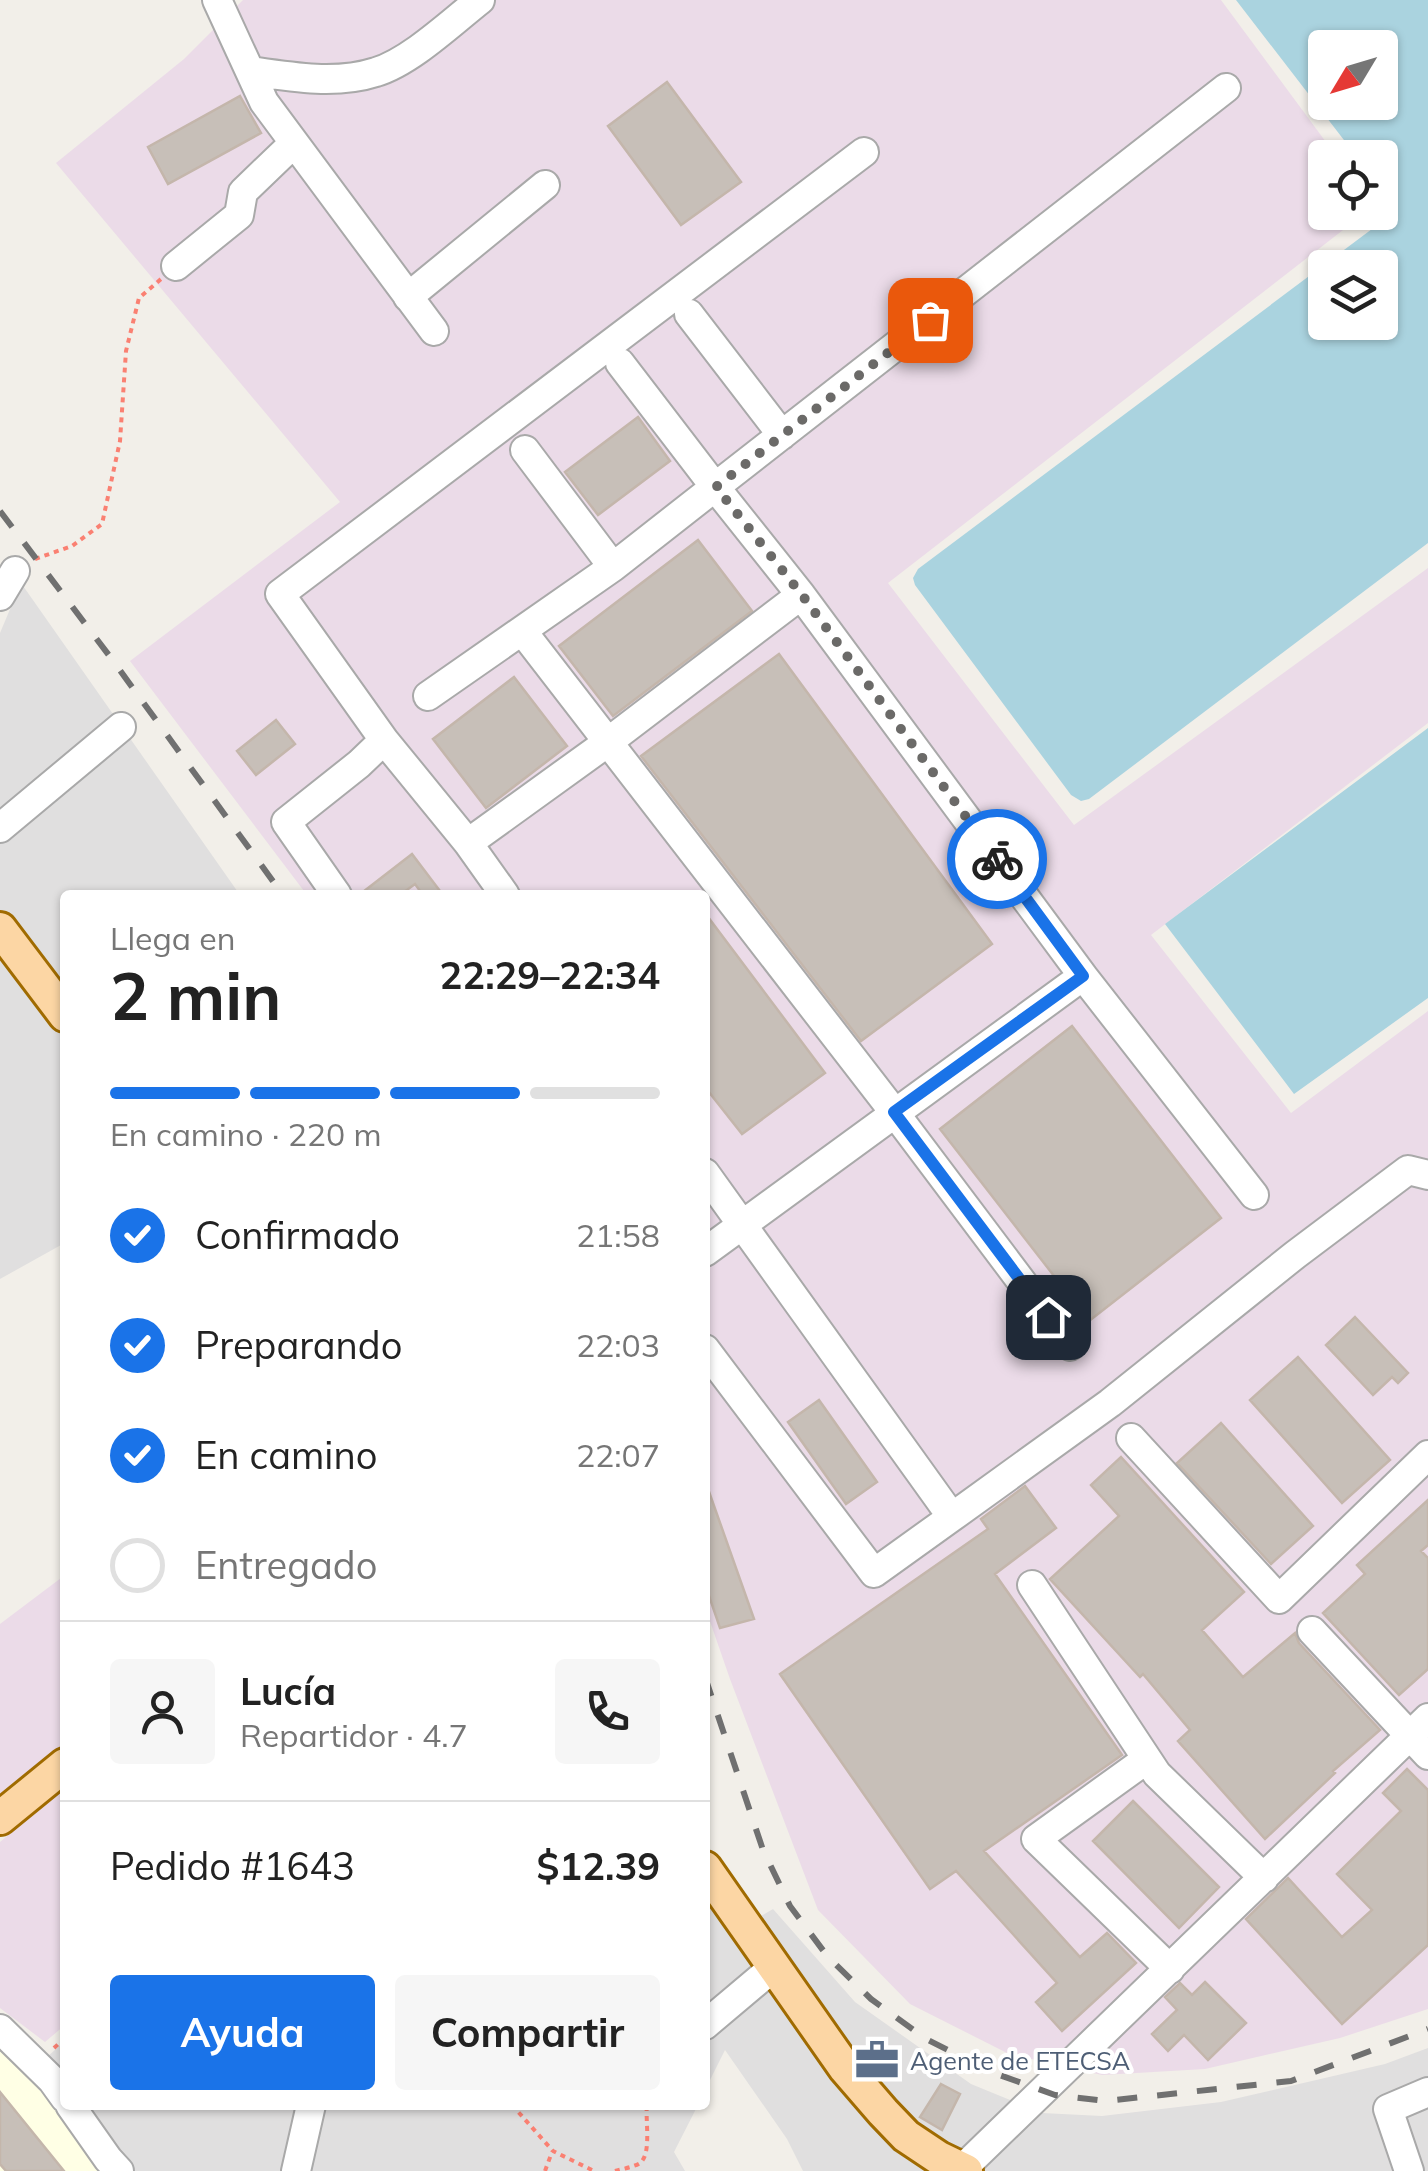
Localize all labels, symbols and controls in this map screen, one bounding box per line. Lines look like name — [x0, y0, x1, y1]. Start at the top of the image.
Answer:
north arrow — [1308, 30, 1398, 120]
map controls — [1308, 30, 1398, 340]
button: locate — [1308, 140, 1398, 230]
button: layers — [1308, 250, 1398, 340]
pin — [888, 278, 973, 363]
icon: bag — [903, 293, 958, 348]
courier — [947, 809, 1047, 909]
icon: bike — [970, 832, 1025, 887]
text: Llega en — [110, 918, 235, 958]
text: 22:29–22:34 — [440, 951, 660, 999]
text: 2 min — [110, 955, 281, 1036]
text: En camino · 220 m — [110, 1114, 382, 1154]
icon: check — [110, 1208, 165, 1263]
text: Confirmado — [195, 1211, 400, 1259]
text: 21:58 — [576, 1215, 660, 1255]
pin — [1006, 1275, 1091, 1360]
icon: home — [1021, 1290, 1076, 1345]
icon: check — [110, 1318, 165, 1373]
text: Preparando — [195, 1321, 402, 1369]
text: 22:03 — [576, 1325, 660, 1365]
icon: check — [110, 1428, 165, 1483]
text: En camino — [195, 1431, 377, 1479]
text: 22:07 — [576, 1435, 660, 1475]
text: Entregado — [195, 1541, 377, 1589]
button: person — [110, 1659, 215, 1764]
button: phone — [555, 1659, 660, 1764]
text: Lucía — [240, 1667, 336, 1715]
text: Repartidor · 4.7 — [240, 1715, 468, 1755]
text: Pedido #1643 — [110, 1842, 355, 1890]
text: $12.39 — [537, 1842, 660, 1890]
button: Ayuda — [110, 1975, 375, 2090]
button: Compartir — [395, 1975, 660, 2090]
office icon: Agente de ETECSA — [853, 2036, 901, 2084]
place label: Agente de ETECSA — [910, 2045, 1130, 2076]

